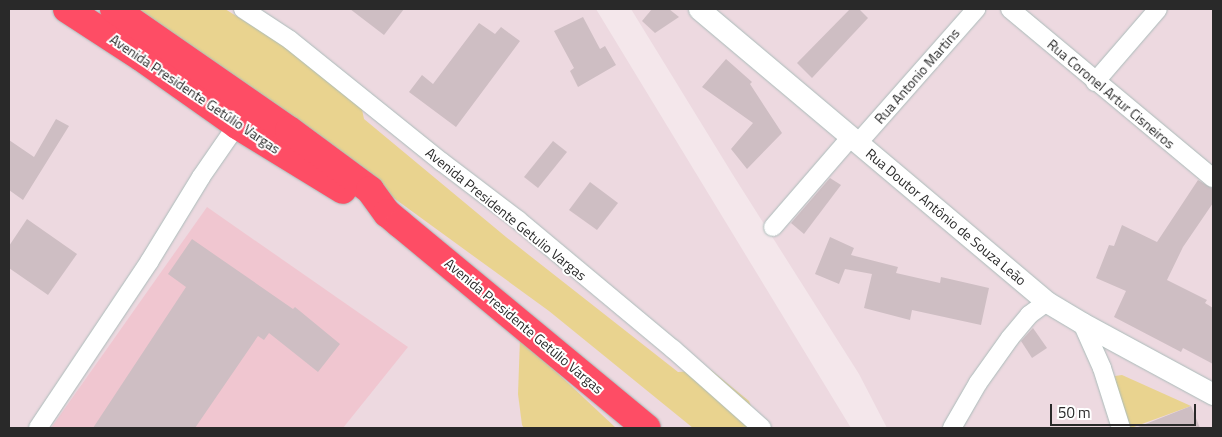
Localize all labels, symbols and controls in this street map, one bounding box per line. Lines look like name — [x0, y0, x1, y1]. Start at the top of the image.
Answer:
street label: Rua Antonio Martins — [871, 25, 963, 127]
street label: Avenida Presidente Getúlio Vargas — [107, 31, 283, 157]
street label: Rua Coronel Artur Cisneiros — [1044, 36, 1178, 152]
street label: Avenida Presidente Getulio Vargas — [422, 144, 590, 284]
street label: Rua Doutor Antônio de Souza Leão — [862, 145, 1030, 289]
street label: Avenida Presidente Getúlio Vargas — [441, 255, 607, 397]
scale bar — [1052, 394, 1198, 426]
text: 50 m — [1058, 401, 1091, 424]

